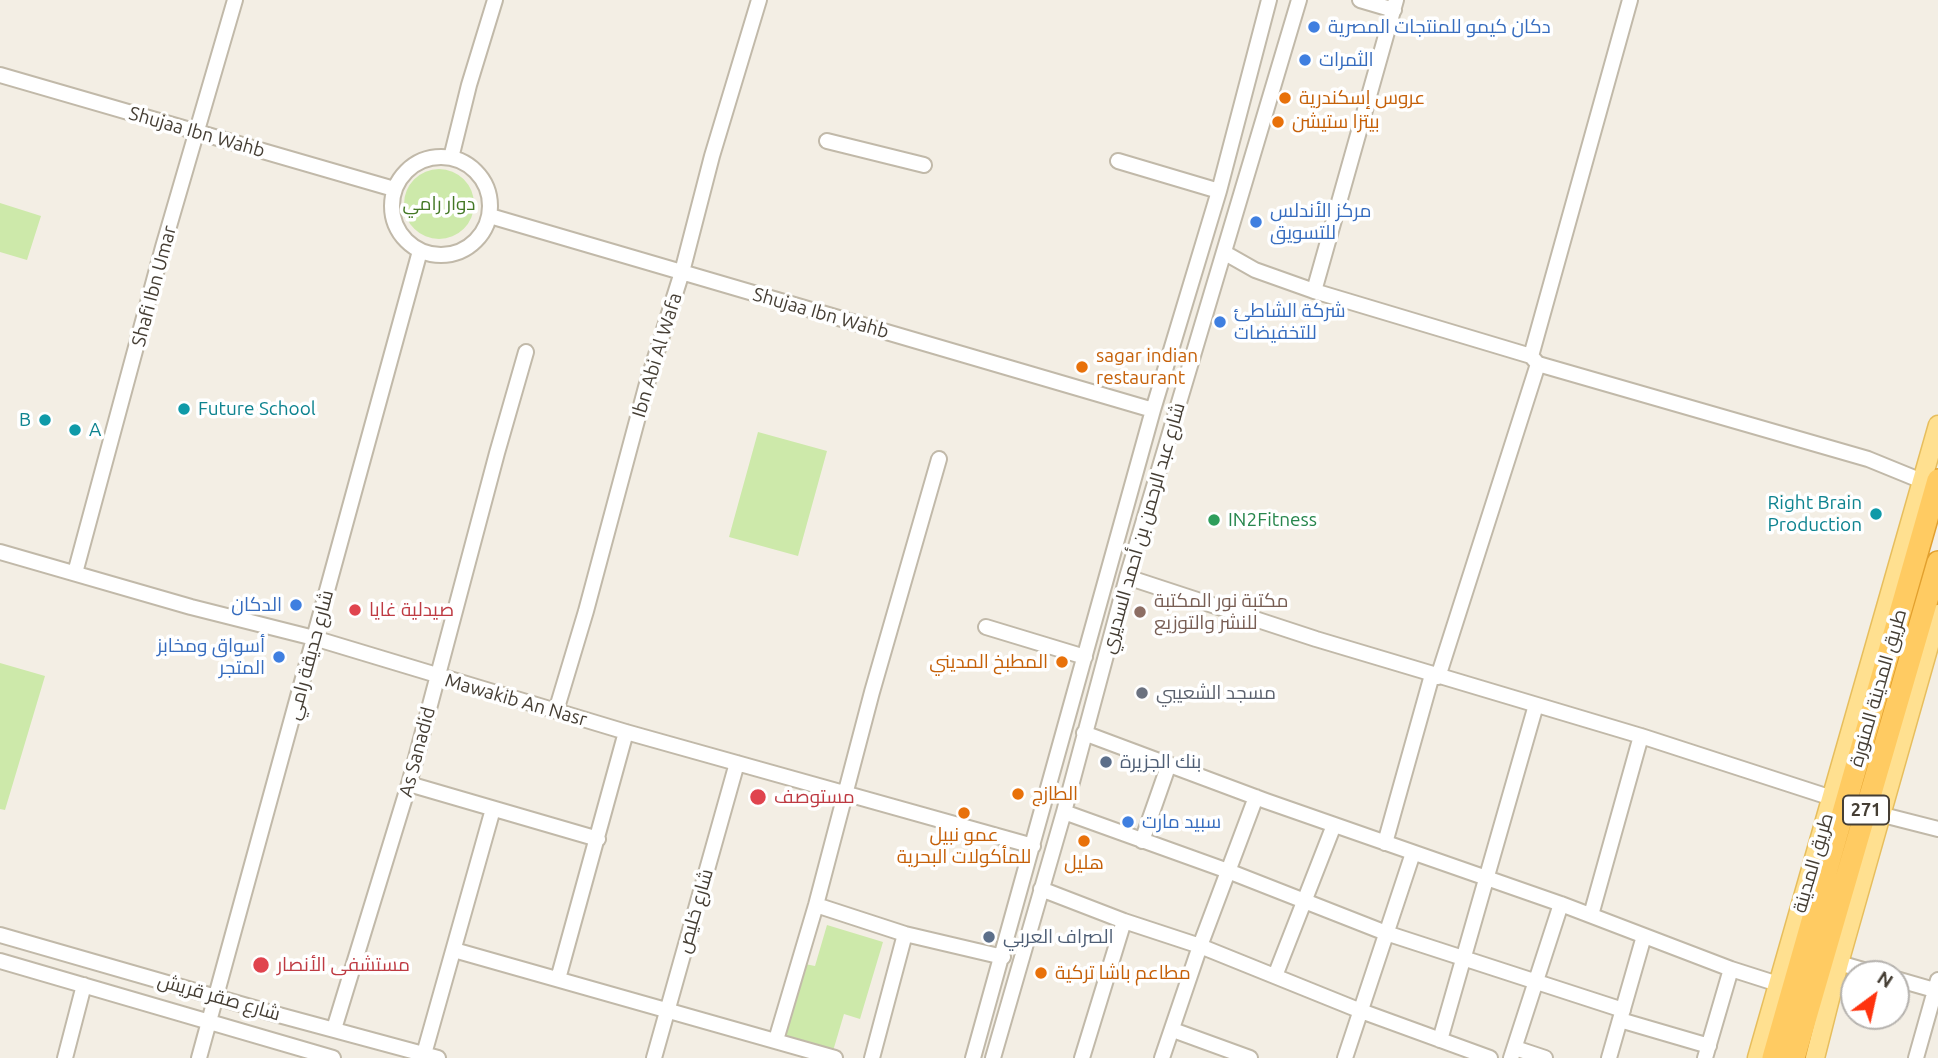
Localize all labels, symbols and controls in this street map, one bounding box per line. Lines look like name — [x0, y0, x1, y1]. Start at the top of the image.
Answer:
place label: دكان كيمو للمنتجات المصرية — [1328, 16, 1551, 38]
marker: دكان كيمو للمنتجات المصرية — [1306, 19, 1322, 35]
place label: الثمرات — [1319, 49, 1374, 71]
marker: الثمرات — [1297, 52, 1313, 68]
place label: عروس إسكندرية — [1299, 87, 1425, 109]
marker: عروس إسكندرية — [1277, 90, 1293, 106]
street label: Shujaa Ibn Wahb — [126, 102, 268, 162]
place label: بيتزا ستيشن — [1292, 111, 1380, 133]
marker: بيتزا ستيشن — [1270, 114, 1286, 130]
park label: دوار رامي — [402, 193, 476, 215]
place label: مركز الأندلس للتسويق — [1270, 200, 1371, 244]
marker: مركز الأندلس للتسويق — [1248, 214, 1264, 230]
street label: Shafi Ibn Umar — [127, 223, 181, 349]
street label: Shujaa Ibn Wahb — [750, 283, 892, 343]
street label: Ibn Abi Al Wafa — [627, 290, 687, 420]
place label: شركة الشاطئ للتخفيضات — [1234, 300, 1345, 344]
marker: شركة الشاطئ للتخفيضات — [1212, 314, 1228, 330]
place label: sagar indian restaurant — [1096, 345, 1198, 389]
marker: sagar indian restaurant — [1074, 359, 1090, 375]
place label: Future School — [198, 398, 316, 420]
street label: شارع عبد الرحمن بن أحمد السديري — [1096, 400, 1190, 656]
marker: Future School — [176, 401, 192, 417]
place label: B — [19, 409, 31, 431]
marker: B — [37, 412, 53, 428]
place label: A — [89, 419, 101, 441]
marker: A — [67, 422, 83, 438]
place label: Right Brain Production — [1767, 492, 1862, 536]
marker: Right Brain Production — [1868, 506, 1884, 522]
place label: IN2Fitness — [1228, 509, 1317, 531]
marker: IN2Fitness — [1206, 512, 1222, 528]
street label: شارع حديقة رامي — [282, 588, 338, 722]
place label: مكتبة نور المكتبة للنشر والتوزيع — [1154, 590, 1288, 634]
place label: الدكان — [231, 594, 282, 616]
marker: الدكان — [288, 597, 304, 613]
place label: صيدلية غايا — [369, 599, 454, 621]
marker: صيدلية غايا — [347, 602, 363, 618]
marker: مكتبة نور المكتبة للنشر والتوزيع — [1132, 604, 1148, 620]
street label: طريق المدينة المنورة — [1845, 607, 1911, 769]
place label: أسواق ومخابز المتجر — [157, 635, 265, 679]
marker: أسواق ومخابز المتجر — [271, 649, 287, 665]
place label: المطبخ المديني — [929, 651, 1048, 673]
marker: المطبخ المديني — [1054, 654, 1070, 670]
street label: Mawakib An Nasr — [442, 669, 590, 731]
place label: مسجد الشعيبي — [1156, 682, 1276, 704]
marker: مسجد الشعيبي — [1134, 685, 1150, 701]
street label: As Sanadid — [394, 704, 440, 800]
place label: بنك الجزيرة — [1120, 751, 1201, 773]
marker: بنك الجزيرة — [1098, 754, 1114, 770]
place label: الطازج — [1032, 783, 1078, 805]
place label: مستوصف — [774, 786, 855, 808]
marker: الطازج — [1010, 786, 1026, 802]
marker: مستوصف — [748, 787, 768, 807]
road number: 271 — [1843, 796, 1889, 824]
marker: عمو نبيل للمأكولات البحرية — [956, 805, 972, 821]
street label: طريق المدينة — [1788, 810, 1838, 916]
place label: سبيد مارت — [1142, 811, 1221, 833]
marker: سبيد مارت — [1120, 814, 1136, 830]
place label: عمو نبيل للمأكولات البحرية — [897, 824, 1031, 868]
marker: هليل — [1076, 833, 1092, 849]
place label: هليل — [1064, 852, 1104, 874]
street label: شارع خليص — [672, 866, 718, 956]
place label: الصراف العربي — [1003, 926, 1114, 948]
marker: الصراف العربي — [981, 929, 997, 945]
place label: مستشفى الأنصار — [277, 954, 410, 976]
marker: مستشفى الأنصار — [251, 955, 271, 975]
north arrow — [1840, 960, 1910, 1030]
place label: مطاعم باشا تركية — [1055, 962, 1191, 984]
marker: مطاعم باشا تركية — [1033, 965, 1049, 981]
text: N — [1873, 966, 1897, 992]
street label: شارع صقر قريش — [155, 969, 283, 1025]

